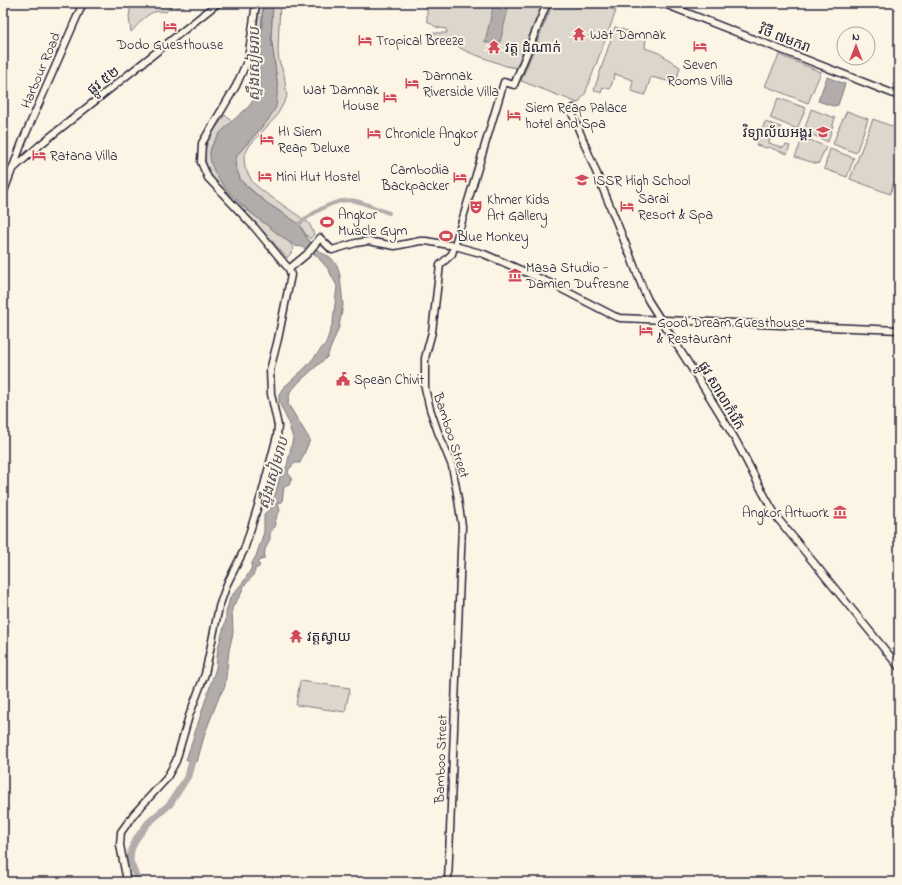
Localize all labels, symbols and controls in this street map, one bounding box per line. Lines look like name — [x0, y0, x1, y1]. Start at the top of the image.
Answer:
hotel icon: Dodo Guesthouse — [162, 18, 178, 34]
street label: វិថី ៧មករា — [755, 20, 814, 59]
water label: ស្ទឹងសៀមរាប — [244, 25, 266, 101]
place label: Wat Damnak — [590, 25, 667, 46]
temple icon: Wat Damnak — [571, 26, 587, 42]
north arrow — [836, 26, 876, 66]
street label: Harbour Road — [16, 29, 67, 112]
text: N — [852, 29, 860, 45]
place label: Tropical Breeze — [376, 31, 465, 52]
hotel icon: Tropical Breeze — [357, 32, 373, 48]
place label: Dodo Guesthouse — [116, 35, 224, 56]
place label: វត្ត ដំំណាក់ — [505, 38, 561, 59]
hotel icon: Seven Rooms Villa — [692, 38, 708, 54]
temple icon: វត្ត ដំំណាក់ — [486, 39, 502, 55]
place label: Seven Rooms Villa — [667, 55, 733, 92]
street label: ផ្លូវ ៥២ — [83, 62, 125, 101]
place label: Damnak Riverside Villa — [422, 66, 499, 103]
hotel icon: Damnak Riverside Villa — [404, 75, 420, 91]
place label: Wat Damnak House — [303, 80, 380, 117]
hotel icon: Wat Damnak House — [382, 89, 398, 105]
place label: Siem Reap Palace hotel and Spa — [525, 98, 628, 135]
hotel icon: Siem Reap Palace hotel and Spa — [506, 107, 522, 123]
place label: HI Siem Reap Deluxe — [278, 122, 351, 159]
place label: វិទ្យាល័យអង្គរ — [742, 123, 812, 144]
place label: Chronicle Angkor — [385, 124, 478, 146]
school or university icon: វិទ្យាល័យអង្គរ — [815, 124, 831, 140]
hotel icon: Chronicle Angkor — [366, 125, 382, 141]
hotel icon: HI Siem Reap Deluxe — [259, 131, 275, 147]
place label: Ratana Villa — [50, 146, 118, 167]
hotel icon: Ratana Villa — [31, 147, 47, 163]
place label: Cambodia Backpacker — [381, 160, 450, 197]
place label: Mini Hut Hostel — [276, 167, 360, 188]
hotel icon: Mini Hut Hostel — [257, 168, 273, 184]
hotel icon: Cambodia Backpacker — [452, 169, 468, 185]
place label: ISSR High School — [593, 171, 690, 193]
school or university icon: ISSR High School — [574, 172, 590, 188]
place label: Sarai Resort & Spa — [638, 189, 713, 226]
place label: Khmer Kids Art Gallery — [487, 190, 550, 228]
hotel icon: Sarai Resort & Spa — [619, 198, 635, 214]
theatre icon: Khmer Kids Art Gallery — [468, 199, 484, 215]
place label: Angkor Muscle Gym — [338, 205, 407, 243]
sports icon: Angkor Muscle Gym — [319, 214, 335, 230]
place label: Blue Monkey — [456, 227, 529, 249]
sports icon: Blue Monkey — [438, 228, 454, 244]
place label: Masa Studio - Damien Dufresne — [525, 258, 630, 295]
museum icon: Masa Studio - Damien Dufresne — [507, 267, 523, 283]
place label: Good Dream Guesthouse & Restaurant — [657, 313, 805, 350]
hotel icon: Good Dream Guesthouse & Restaurant — [638, 322, 654, 338]
street label: ផ្លូវ សាលាកំរើក — [692, 357, 750, 434]
place label: Spean Chivit — [354, 370, 425, 391]
public building icon: Spean Chivit — [335, 371, 351, 387]
street label: Bamboo Street — [427, 389, 474, 481]
water label: ស្ទឹងសៀមរាប — [253, 433, 295, 512]
place label: Angkor Artwork — [742, 503, 830, 525]
museum icon: Angkor Artwork — [832, 504, 848, 520]
place label: វត្តស្វាយ — [307, 627, 351, 648]
temple icon: វត្តស្វាយ — [288, 628, 304, 644]
street label: Bamboo Street — [429, 714, 454, 805]

